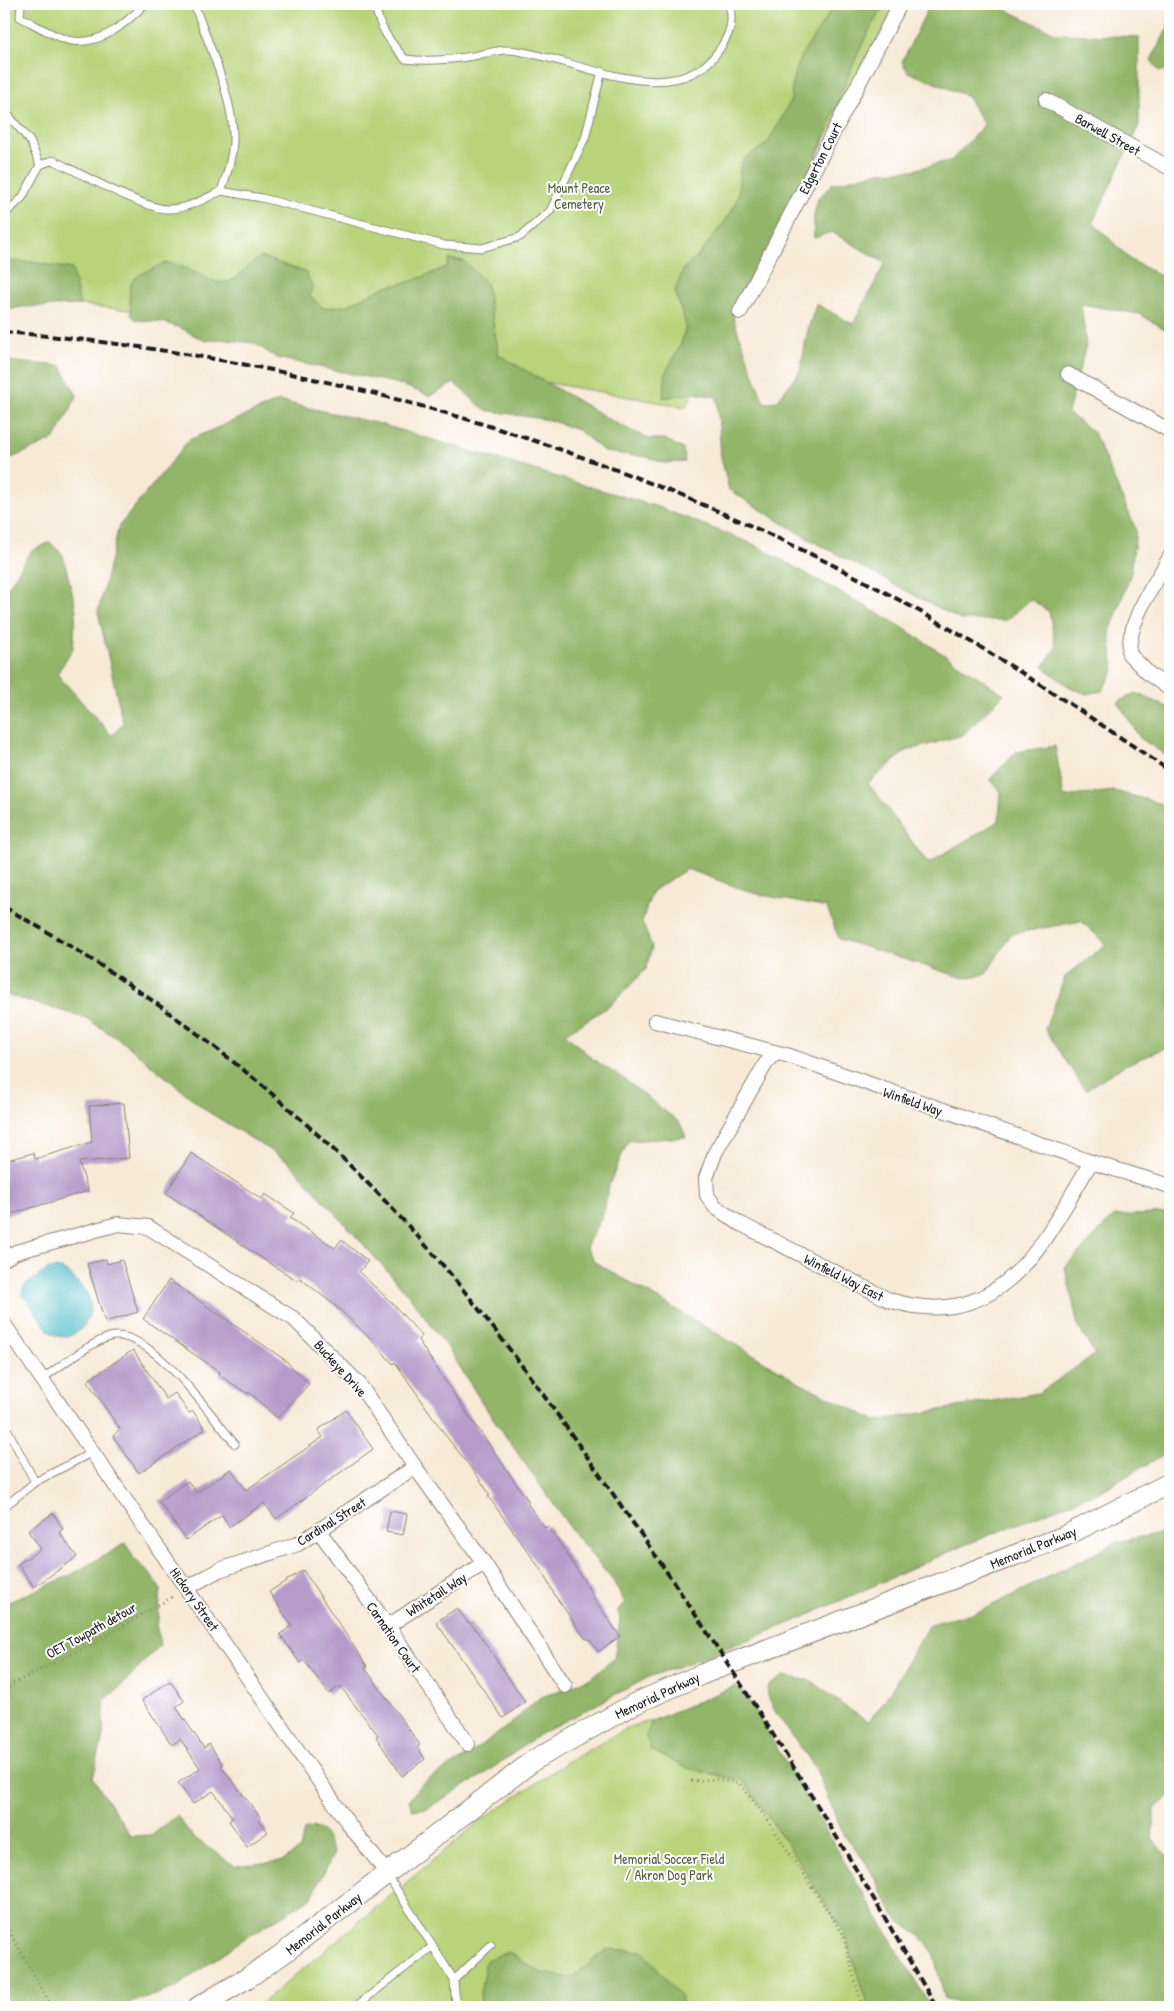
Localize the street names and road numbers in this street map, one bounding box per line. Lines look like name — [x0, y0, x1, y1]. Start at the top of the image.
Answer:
street label: Barwell Street — [1072, 108, 1144, 160]
street label: Edgerton Court — [794, 119, 847, 198]
street label: Winfield Way — [880, 1082, 945, 1121]
street label: Winfield Way East — [801, 1249, 887, 1306]
street label: Buckeye Drive — [310, 1335, 372, 1402]
street label: Cardinal Street — [293, 1492, 369, 1550]
street label: Memorial Parkway — [987, 1521, 1079, 1574]
street label: Hickory Street — [165, 1563, 224, 1635]
street label: Whitetail Way — [402, 1567, 470, 1621]
street label: OET Towpath detour — [43, 1597, 140, 1663]
street label: Carnation Court — [363, 1598, 426, 1676]
street label: Memorial Parkway — [612, 1667, 703, 1724]
street label: Memorial Parkway — [281, 1887, 366, 1959]

